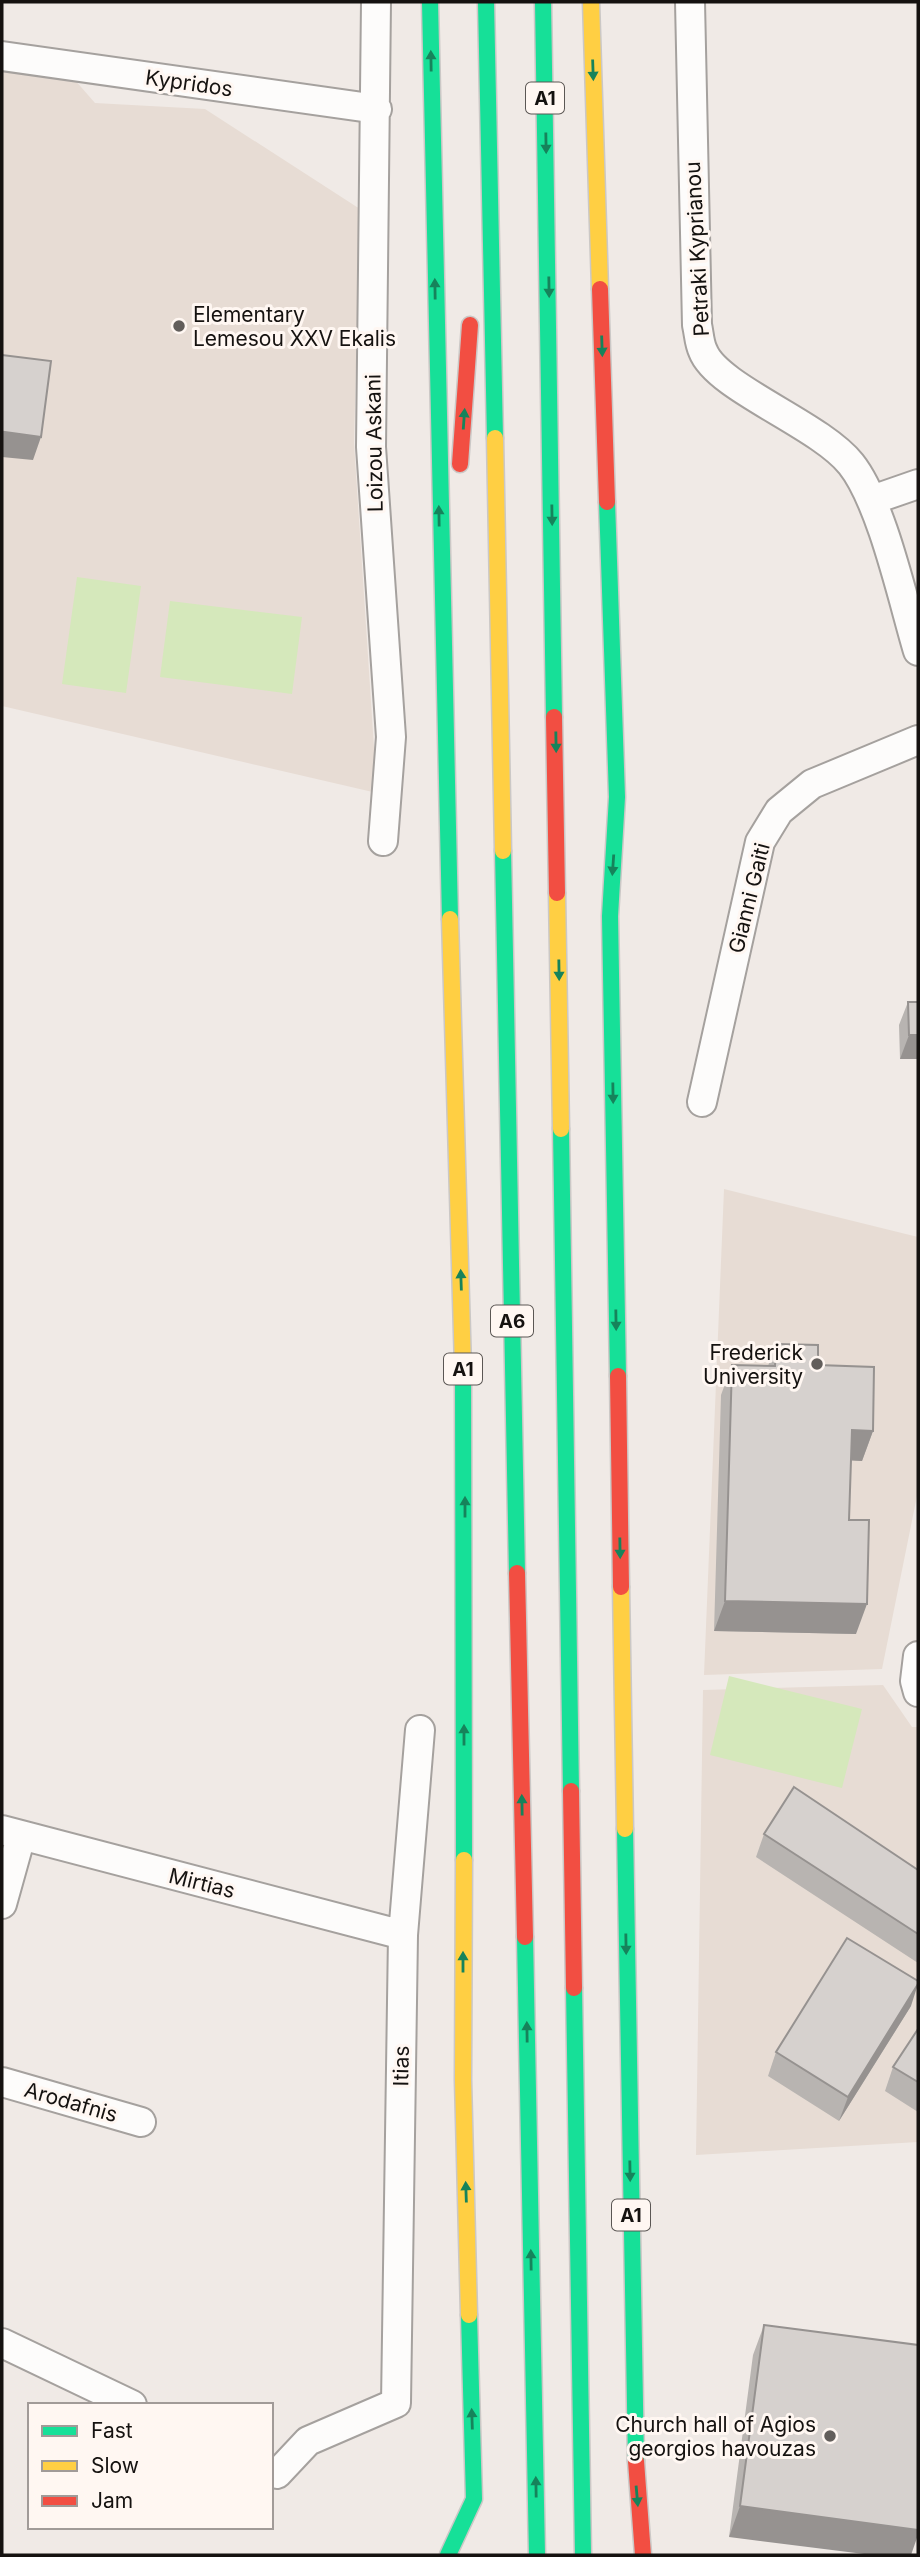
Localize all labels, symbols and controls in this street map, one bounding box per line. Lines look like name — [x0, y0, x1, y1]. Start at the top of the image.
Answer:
one-way arrow — [425, 50, 437, 72]
one-way arrow — [588, 59, 599, 81]
street label: Kypridos — [144, 65, 234, 101]
road number: A1 — [526, 82, 564, 114]
one-way arrow — [541, 133, 552, 155]
street label: Petraki Kyprianou — [680, 161, 714, 337]
one-way arrow — [429, 277, 441, 299]
one-way arrow — [543, 277, 555, 299]
place label: Elementary Lemesou XXV Ekalis — [193, 302, 396, 351]
marker: Elementary Lemesou XXV Ekalis — [171, 318, 187, 334]
one-way arrow — [597, 336, 608, 358]
street label: Loizou Askani — [360, 374, 388, 512]
one-way arrow — [459, 408, 470, 430]
one-way arrow — [547, 504, 558, 526]
one-way arrow — [433, 505, 445, 527]
one-way arrow — [550, 731, 562, 753]
street label: Gianni Gaiti — [723, 840, 775, 956]
one-way arrow — [607, 855, 618, 877]
one-way arrow — [553, 959, 565, 981]
one-way arrow — [607, 1082, 618, 1104]
one-way arrow — [455, 1269, 466, 1291]
road number: A6 — [491, 1306, 533, 1336]
one-way arrow — [610, 1310, 622, 1332]
place label: Frederick University — [703, 1340, 803, 1389]
road number: A1 — [444, 1354, 482, 1385]
marker: Frederick University — [809, 1356, 825, 1372]
one-way arrow — [459, 1496, 471, 1518]
one-way arrow — [614, 1537, 626, 1559]
one-way arrow — [458, 1724, 470, 1746]
one-way arrow — [516, 1793, 528, 1815]
street label: Mirtias — [166, 1863, 238, 1903]
one-way arrow — [620, 1933, 632, 1955]
one-way arrow — [457, 1951, 469, 1973]
one-way arrow — [521, 2021, 532, 2043]
street label: Itias — [388, 2045, 414, 2087]
street label: Arodafnis — [22, 2077, 120, 2127]
one-way arrow — [625, 2160, 636, 2182]
one-way arrow — [460, 2181, 471, 2203]
road number: A1 — [612, 2200, 650, 2230]
one-way arrow — [526, 2248, 537, 2270]
legend — [28, 2403, 273, 2529]
one-way arrow — [466, 2408, 477, 2430]
place label: Church hall of Agios georgios havouzas — [615, 2412, 816, 2461]
text: Fast — [91, 2418, 133, 2443]
marker: Church hall of Agios georgios havouzas — [822, 2428, 838, 2444]
text: Slow — [91, 2453, 139, 2478]
one-way arrow — [530, 2476, 542, 2498]
one-way arrow — [632, 2486, 643, 2508]
text: Jam — [91, 2488, 133, 2513]

